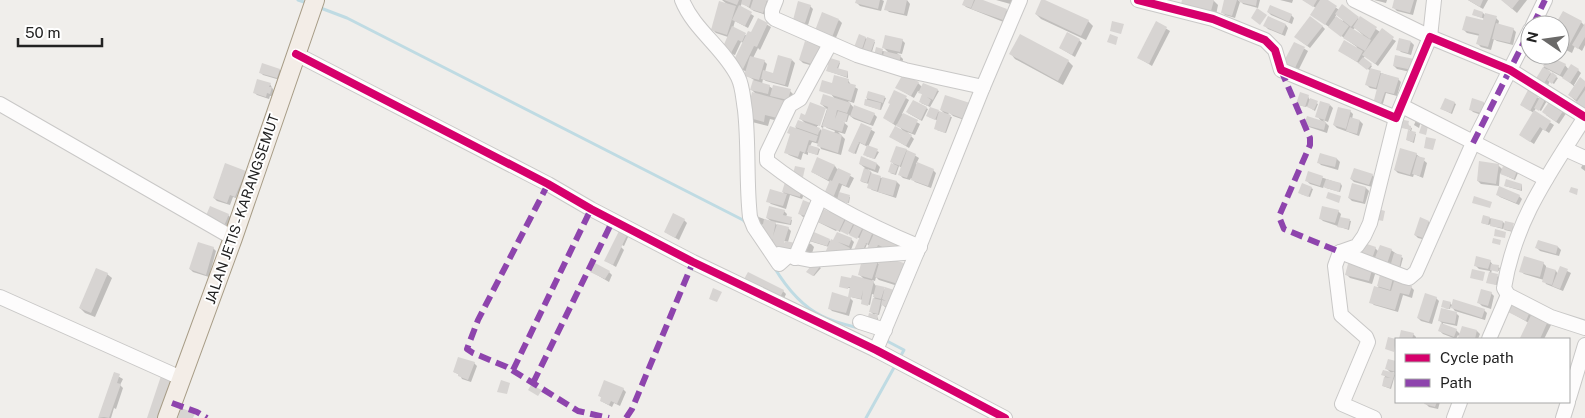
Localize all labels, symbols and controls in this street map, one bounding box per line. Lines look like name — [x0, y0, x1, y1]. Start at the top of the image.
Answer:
scale bar — [18, 15, 101, 47]
north arrow — [1520, 15, 1570, 65]
text: 50 m — [25, 24, 60, 41]
text: N — [1523, 30, 1541, 44]
street label: JALAN JETIS - KARANGSEMUT — [202, 112, 282, 306]
legend — [1395, 338, 1570, 403]
text: Cycle path — [1440, 349, 1514, 366]
text: Path — [1440, 374, 1472, 391]

